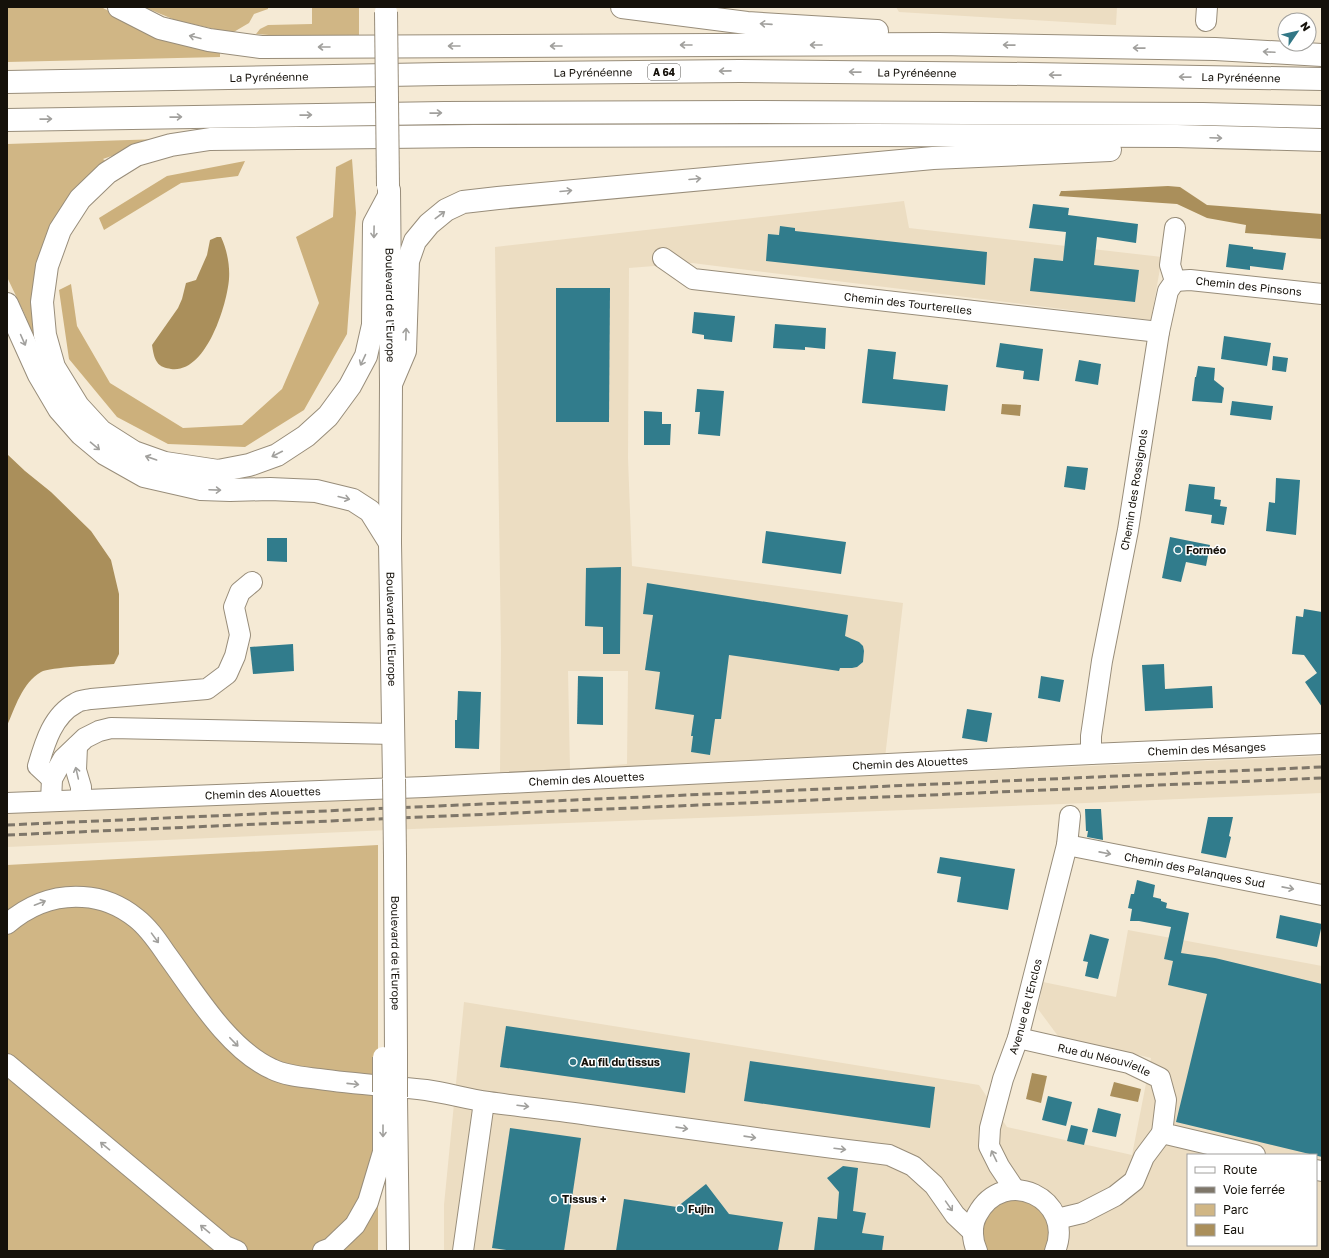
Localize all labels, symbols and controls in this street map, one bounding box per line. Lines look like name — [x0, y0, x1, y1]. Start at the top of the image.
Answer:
north arrow — [1277, 12, 1317, 52]
text: N — [1298, 19, 1313, 33]
one-way arrow — [760, 20, 773, 27]
one-way arrow — [189, 32, 202, 40]
one-way arrow — [680, 41, 693, 49]
one-way arrow — [810, 41, 823, 49]
one-way arrow — [448, 42, 461, 50]
one-way arrow — [550, 42, 563, 50]
one-way arrow — [1003, 42, 1016, 49]
one-way arrow — [318, 43, 331, 51]
one-way arrow — [1133, 44, 1146, 52]
one-way arrow — [1263, 49, 1276, 56]
road number: A 64 — [648, 64, 680, 80]
street label: La Pyrénéenne — [553, 65, 632, 79]
street label: La Pyrénéenne — [877, 65, 956, 79]
one-way arrow — [719, 67, 732, 75]
one-way arrow — [849, 68, 862, 76]
street label: La Pyrénéenne — [229, 69, 309, 84]
street label: La Pyrénéenne — [1201, 70, 1280, 84]
one-way arrow — [1049, 71, 1062, 79]
one-way arrow — [1179, 73, 1192, 81]
one-way arrow — [429, 109, 442, 117]
one-way arrow — [299, 111, 312, 119]
one-way arrow — [169, 113, 182, 121]
one-way arrow — [39, 115, 52, 123]
one-way arrow — [1209, 134, 1222, 142]
one-way arrow — [688, 176, 701, 183]
one-way arrow — [559, 188, 572, 195]
one-way arrow — [435, 211, 446, 219]
one-way arrow — [370, 225, 378, 238]
street label: Boulevard de l'Europe — [384, 248, 398, 362]
street label: Chemin des Pinsons — [1195, 274, 1303, 298]
street label: Chemin des Tourterelles — [843, 289, 973, 317]
one-way arrow — [402, 328, 410, 341]
one-way arrow — [20, 333, 27, 345]
one-way arrow — [359, 354, 366, 366]
street label: Chemin des Rossignols — [1117, 428, 1150, 552]
one-way arrow — [90, 442, 100, 451]
one-way arrow — [271, 451, 283, 458]
one-way arrow — [146, 454, 158, 462]
one-way arrow — [208, 486, 221, 494]
one-way arrow — [337, 495, 350, 502]
place label: Forméo — [1186, 543, 1226, 556]
marker: Forméo — [1173, 545, 1183, 555]
street label: Boulevard de l'Europe — [384, 571, 399, 686]
street label: Chemin des Mésanges — [1147, 739, 1266, 758]
street label: Chemin des Alouettes — [852, 753, 968, 772]
one-way arrow — [73, 767, 81, 780]
street label: Chemin des Alouettes — [528, 769, 645, 788]
street label: Chemin des Alouettes — [205, 784, 321, 801]
one-way arrow — [1098, 849, 1111, 857]
street label: Chemin des Palanques Sud — [1123, 849, 1266, 890]
one-way arrow — [1281, 885, 1294, 893]
street label: Boulevard de l'Europe — [389, 896, 403, 1010]
one-way arrow — [33, 899, 45, 907]
one-way arrow — [151, 933, 159, 944]
street label: Avenue de l'Enclos — [1006, 957, 1044, 1056]
one-way arrow — [229, 1036, 238, 1046]
street label: Rue du Néouvielle — [1057, 1040, 1153, 1079]
place label: Au fil du tissus — [581, 1055, 660, 1068]
marker: Au fil du tissus — [568, 1057, 578, 1067]
one-way arrow — [346, 1080, 359, 1087]
one-way arrow — [516, 1103, 529, 1110]
one-way arrow — [379, 1124, 387, 1137]
one-way arrow — [675, 1124, 688, 1132]
one-way arrow — [743, 1133, 756, 1141]
one-way arrow — [100, 1141, 111, 1150]
one-way arrow — [833, 1145, 846, 1153]
one-way arrow — [990, 1151, 997, 1163]
legend — [1187, 1154, 1317, 1246]
text: Route — [1223, 1162, 1257, 1177]
text: Voie ferrée — [1223, 1182, 1285, 1197]
place label: Tissus + — [562, 1192, 606, 1205]
marker: Tissus + — [549, 1194, 559, 1204]
one-way arrow — [945, 1200, 953, 1211]
place label: Fujin — [688, 1202, 714, 1215]
text: Parc — [1223, 1202, 1249, 1217]
marker: Fujin — [675, 1204, 685, 1214]
text: Eau — [1223, 1222, 1244, 1237]
one-way arrow — [200, 1224, 211, 1233]

